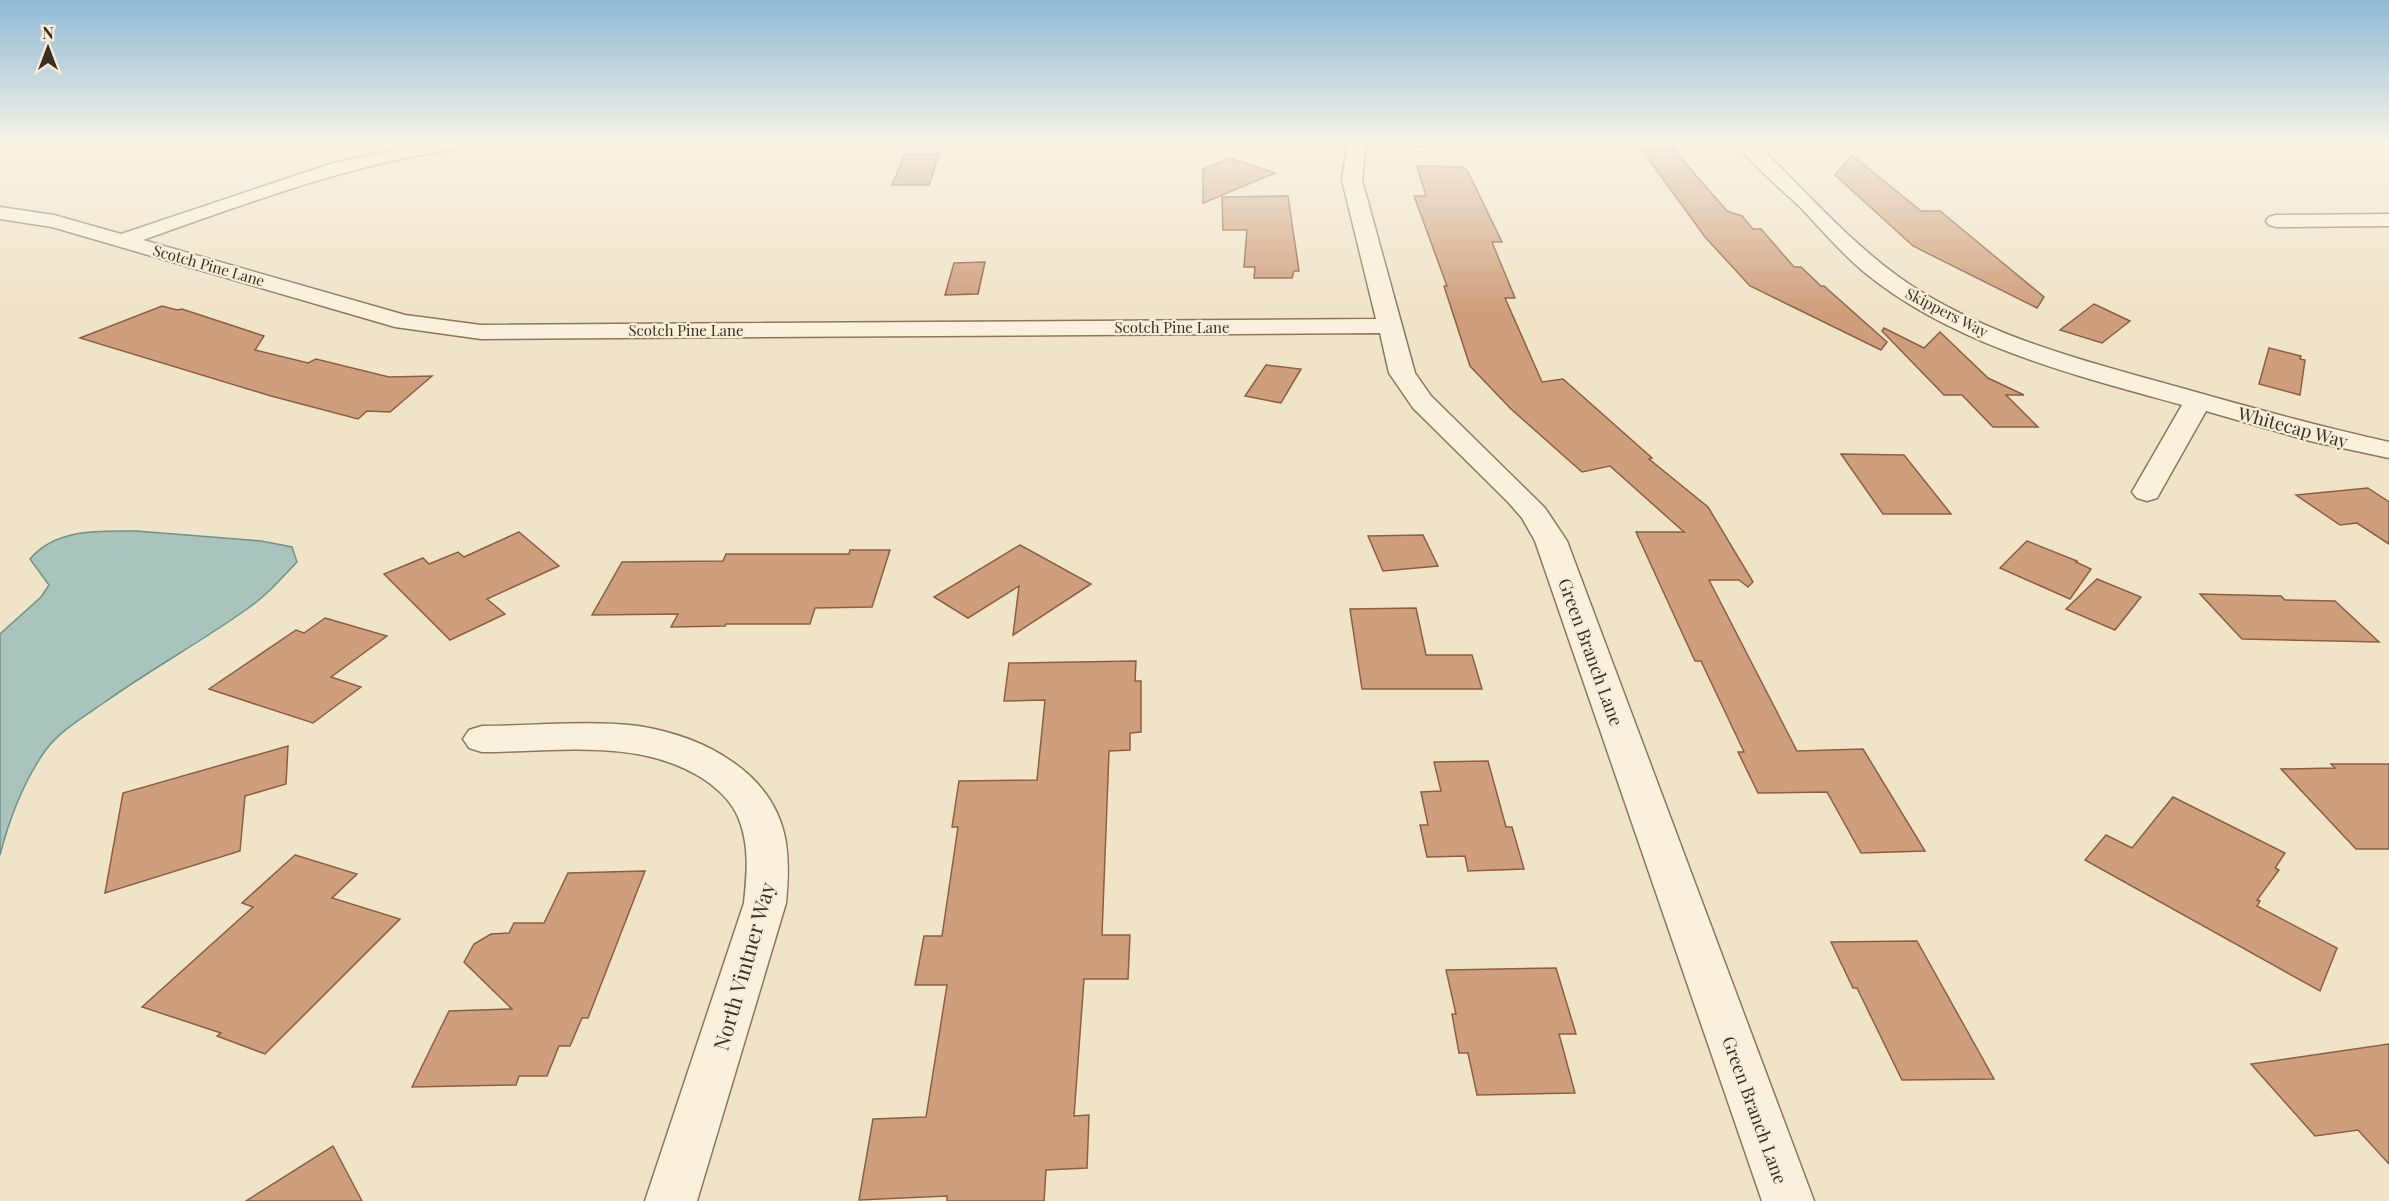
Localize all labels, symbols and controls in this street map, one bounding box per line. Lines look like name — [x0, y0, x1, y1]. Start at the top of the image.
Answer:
north arrow — [18, 18, 78, 78]
text: N — [42, 22, 54, 43]
street label: Scotch Pine Lane — [151, 240, 267, 290]
street label: Skippers Way — [1902, 283, 1992, 342]
street label: Scotch Pine Lane — [1114, 317, 1230, 337]
street label: Scotch Pine Lane — [628, 320, 744, 340]
street label: Whitecap Way — [2234, 401, 2351, 453]
street label: Green Branch Lane — [1553, 575, 1629, 729]
street label: North Vintner Way — [706, 878, 781, 1053]
street label: Green Branch Lane — [1717, 1033, 1793, 1187]

